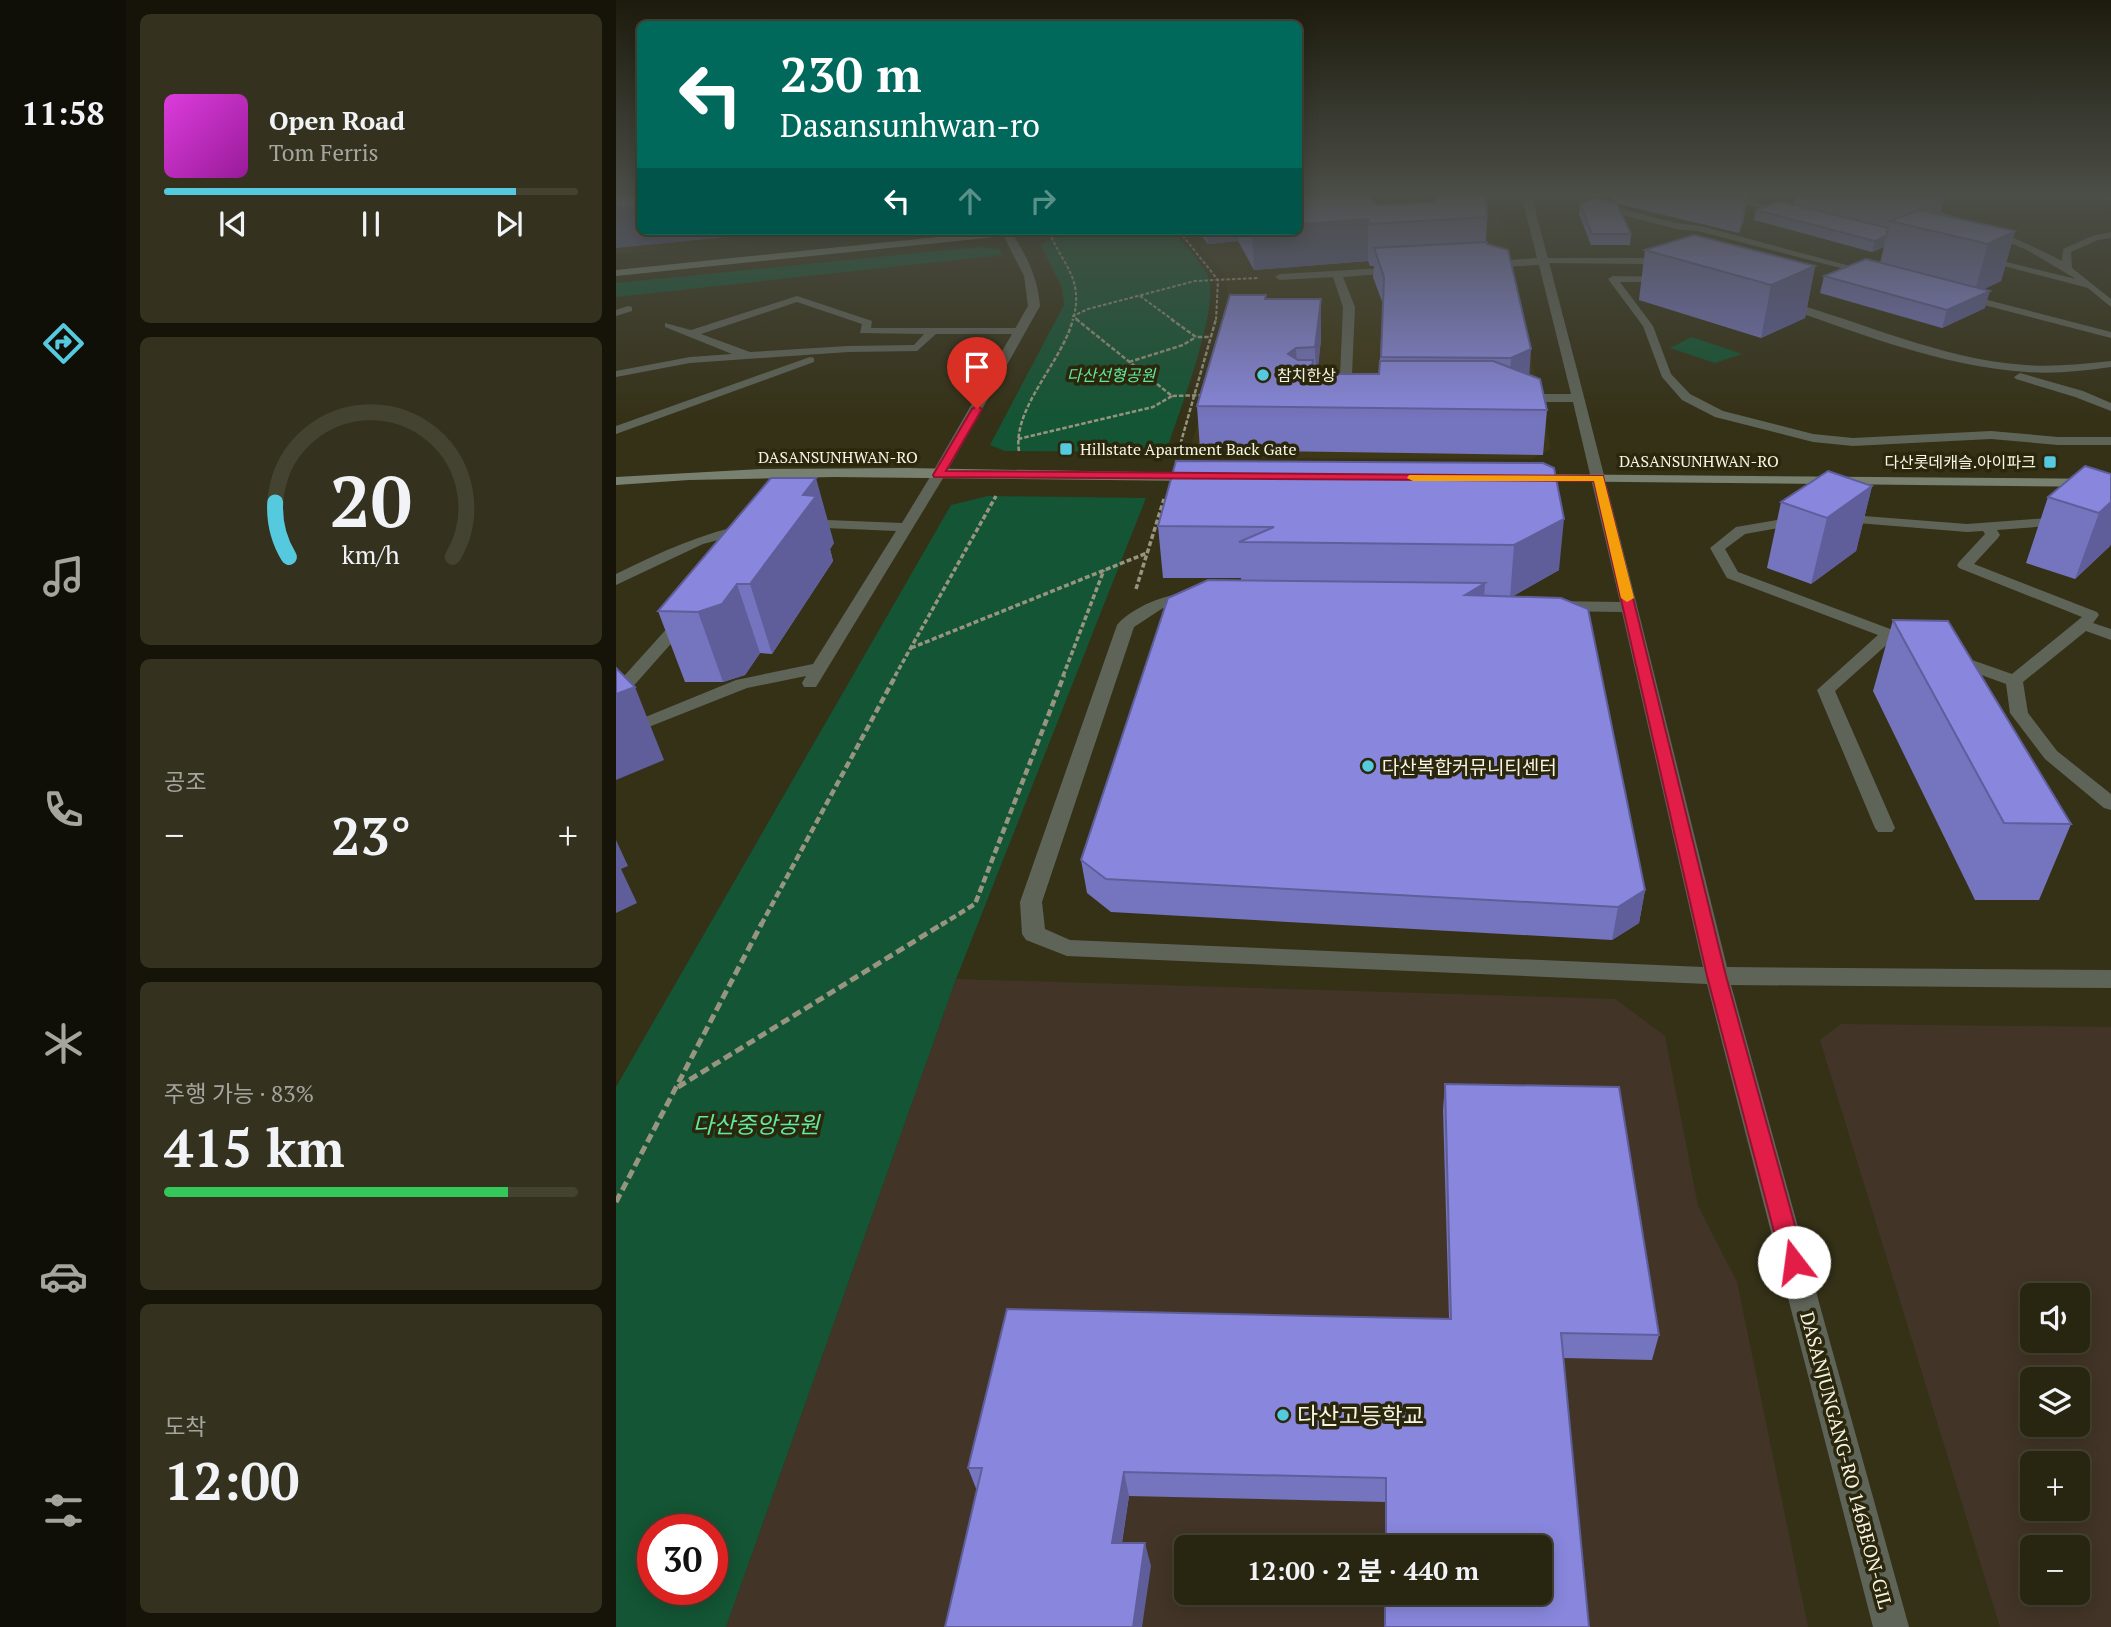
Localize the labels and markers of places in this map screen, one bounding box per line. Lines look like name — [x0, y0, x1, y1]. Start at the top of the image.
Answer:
pin — [947, 337, 1007, 409]
place label: 참치한상 — [1277, 364, 1336, 386]
marker: 참치한상 — [1255, 367, 1271, 383]
place label: Hillstate Apartment Back Gate — [1080, 438, 1297, 460]
marker: Hillstate Apartment Back Gate — [1058, 441, 1074, 457]
place label: 다산롯데캐슬.아이파크 — [1884, 451, 2036, 473]
marker: 다산롯데캐슬.아이파크 — [2042, 454, 2058, 470]
place label: 다산복합커뮤니티센터 — [1382, 754, 1557, 779]
marker: 다산복합커뮤니티센터 — [1360, 758, 1376, 774]
place label: 다산고등학교 — [1297, 1400, 1424, 1431]
marker: 다산고등학교 — [1275, 1407, 1291, 1423]

